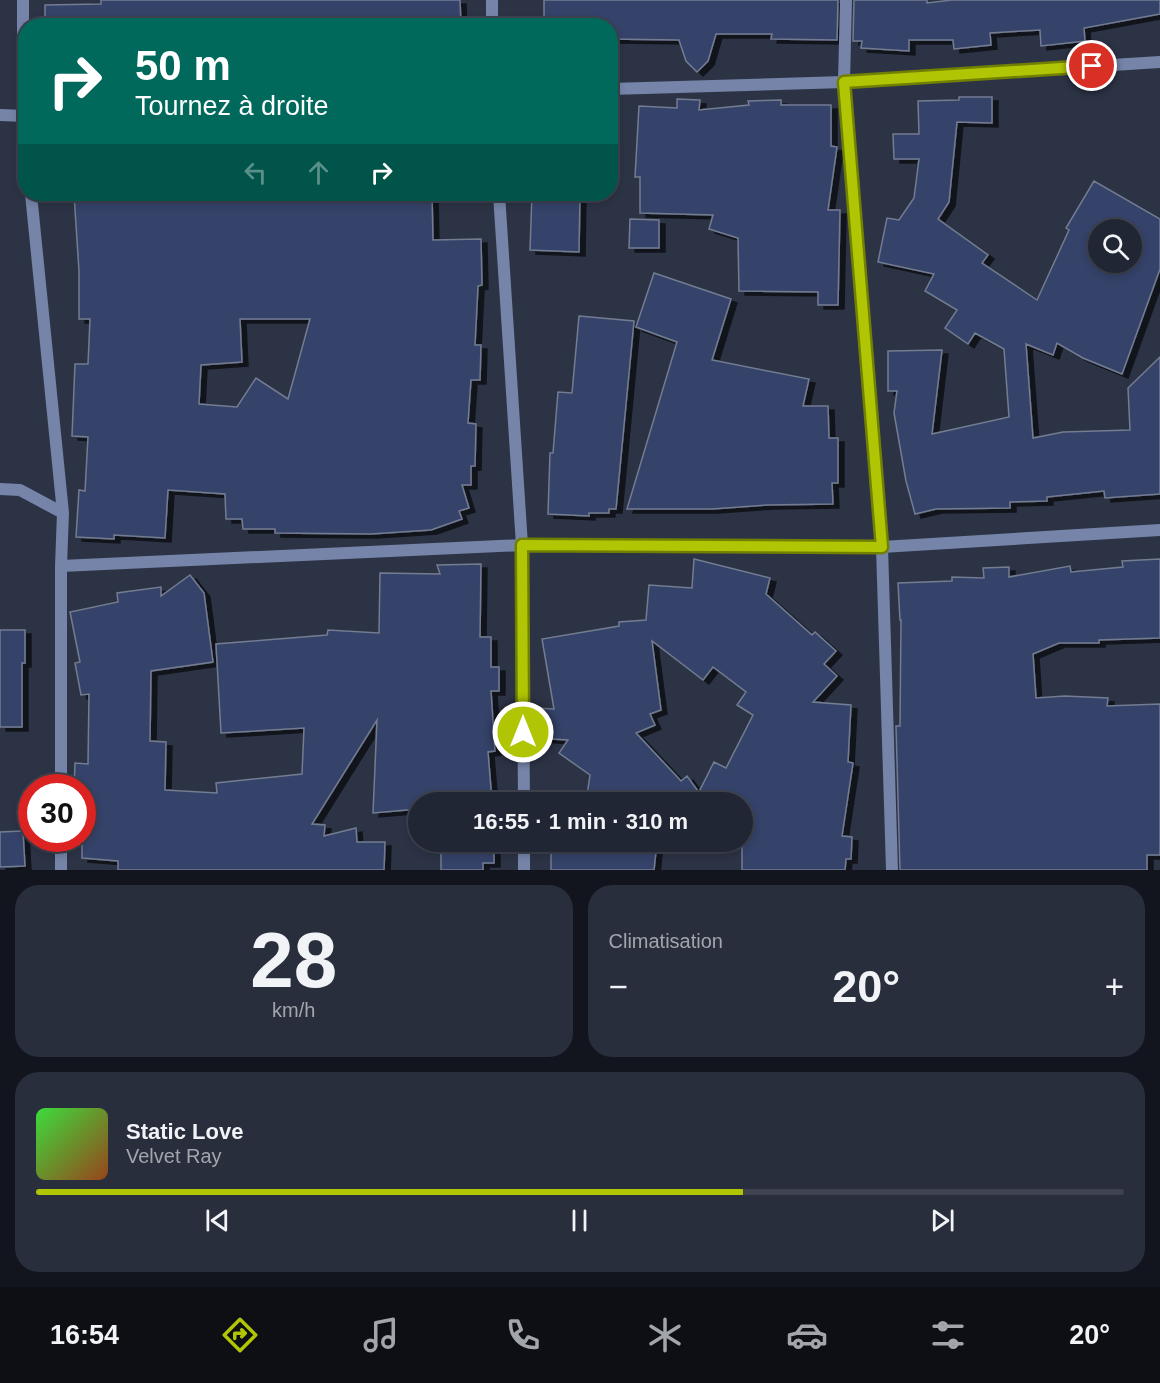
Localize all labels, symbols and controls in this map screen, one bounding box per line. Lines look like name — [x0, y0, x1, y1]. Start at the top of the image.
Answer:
pin — [1066, 40, 1117, 91]
icon: right — [36, 42, 114, 120]
text: 50 m — [135, 42, 231, 89]
icon: arrive — [1075, 49, 1108, 82]
text: Tournez à droite — [135, 91, 329, 121]
icon: left — [239, 156, 272, 189]
icon: ahead — [302, 156, 335, 189]
icon: right — [365, 156, 398, 189]
map controls — [1088, 219, 1142, 273]
button: search — [1088, 219, 1142, 273]
position arrow — [491, 700, 555, 764]
speed limit sign: 30 — [18, 774, 96, 852]
text: 16:55 · 1 min · 310 m — [473, 809, 688, 834]
text: 28 — [250, 916, 337, 1004]
text: Climatisation — [609, 930, 723, 952]
text: 20° — [832, 961, 900, 1012]
text: − — [609, 968, 628, 1005]
text: + — [1105, 968, 1124, 1005]
text: km/h — [272, 999, 315, 1021]
text: Static Love — [126, 1119, 243, 1144]
text: Velvet Ray — [126, 1145, 222, 1167]
icon: previous — [201, 1204, 234, 1237]
icon: pause — [563, 1204, 596, 1237]
icon: next — [926, 1204, 959, 1237]
icon: directions — [219, 1314, 261, 1356]
icon: music — [360, 1314, 402, 1356]
icon: phone — [502, 1314, 544, 1356]
icon: climate — [644, 1314, 686, 1356]
icon: car — [786, 1314, 828, 1356]
icon: filters — [927, 1314, 969, 1356]
text: 16:54 — [50, 1320, 119, 1350]
text: 20° — [1069, 1320, 1110, 1350]

